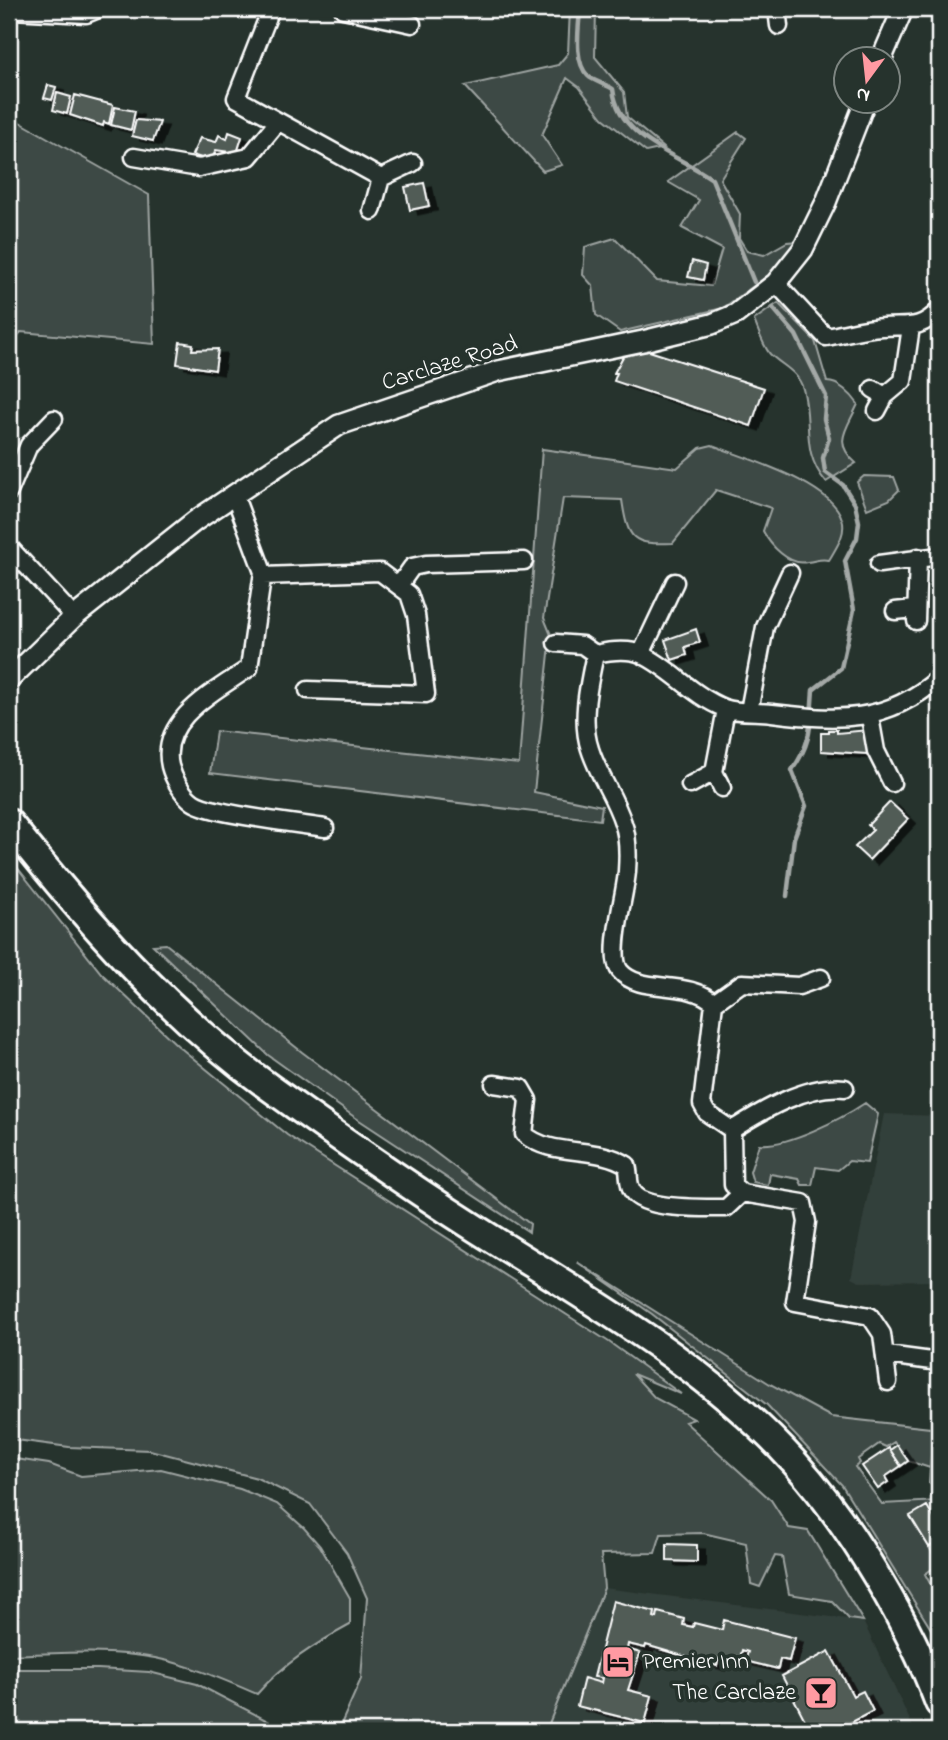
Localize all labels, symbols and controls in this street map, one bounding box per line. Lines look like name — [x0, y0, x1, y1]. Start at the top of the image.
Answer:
north arrow — [832, 46, 902, 116]
text: N — [853, 79, 873, 109]
street label: Carclaze Road — [378, 327, 523, 401]
hotel icon: Premier Inn — [599, 1643, 637, 1681]
place label: Premier Inn — [642, 1645, 749, 1680]
bar icon: The Carclaze — [802, 1674, 840, 1712]
place label: The Carclaze — [672, 1676, 796, 1711]

